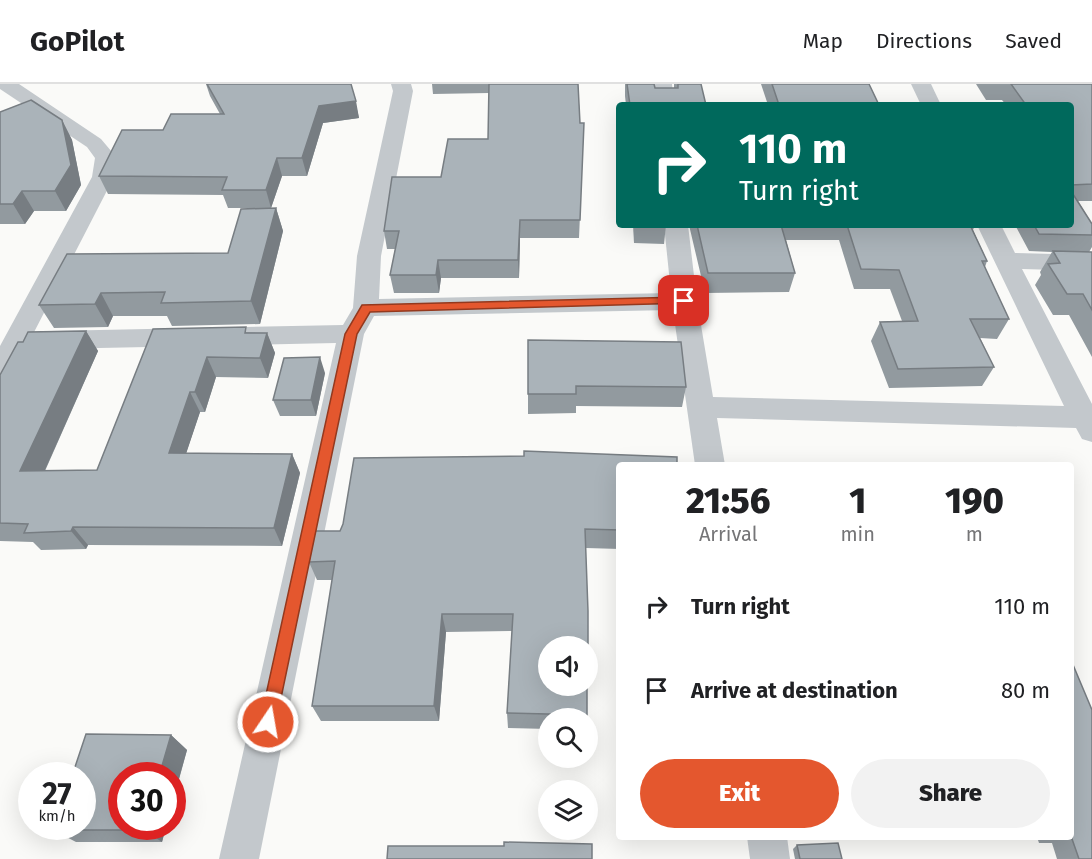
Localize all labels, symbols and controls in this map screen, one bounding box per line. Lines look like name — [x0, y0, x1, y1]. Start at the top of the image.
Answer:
text: GoPilot — [30, 25, 124, 58]
text: Map — [803, 28, 843, 54]
text: Directions — [876, 28, 972, 54]
text: Saved — [1005, 28, 1062, 54]
text: 110 m — [739, 124, 847, 174]
icon: right — [640, 126, 718, 204]
text: Turn right — [739, 175, 859, 207]
pin — [658, 275, 709, 326]
icon: arrive — [667, 284, 700, 317]
text: 21:56 — [686, 479, 770, 523]
text: 1 — [849, 479, 866, 523]
text: 190 — [945, 479, 1004, 523]
text: Arrival — [699, 522, 758, 546]
text: min — [840, 522, 875, 546]
text: m — [966, 522, 983, 546]
icon: right — [640, 590, 673, 623]
text: Turn right — [691, 593, 790, 620]
text: 110 m — [994, 593, 1050, 620]
map controls — [538, 636, 598, 840]
button: sound — [538, 636, 598, 696]
icon: arrive — [640, 674, 673, 707]
text: Arrive at destination — [691, 677, 898, 704]
text: 80 m — [1001, 677, 1050, 704]
position arrow — [236, 690, 300, 754]
button: search — [538, 708, 598, 768]
button: Exit — [640, 759, 839, 828]
button: Share — [851, 759, 1050, 828]
speed limit sign: 30 — [108, 762, 186, 840]
text: 27 — [42, 776, 72, 812]
button: layers — [538, 780, 598, 840]
text: km/h — [38, 807, 76, 825]

